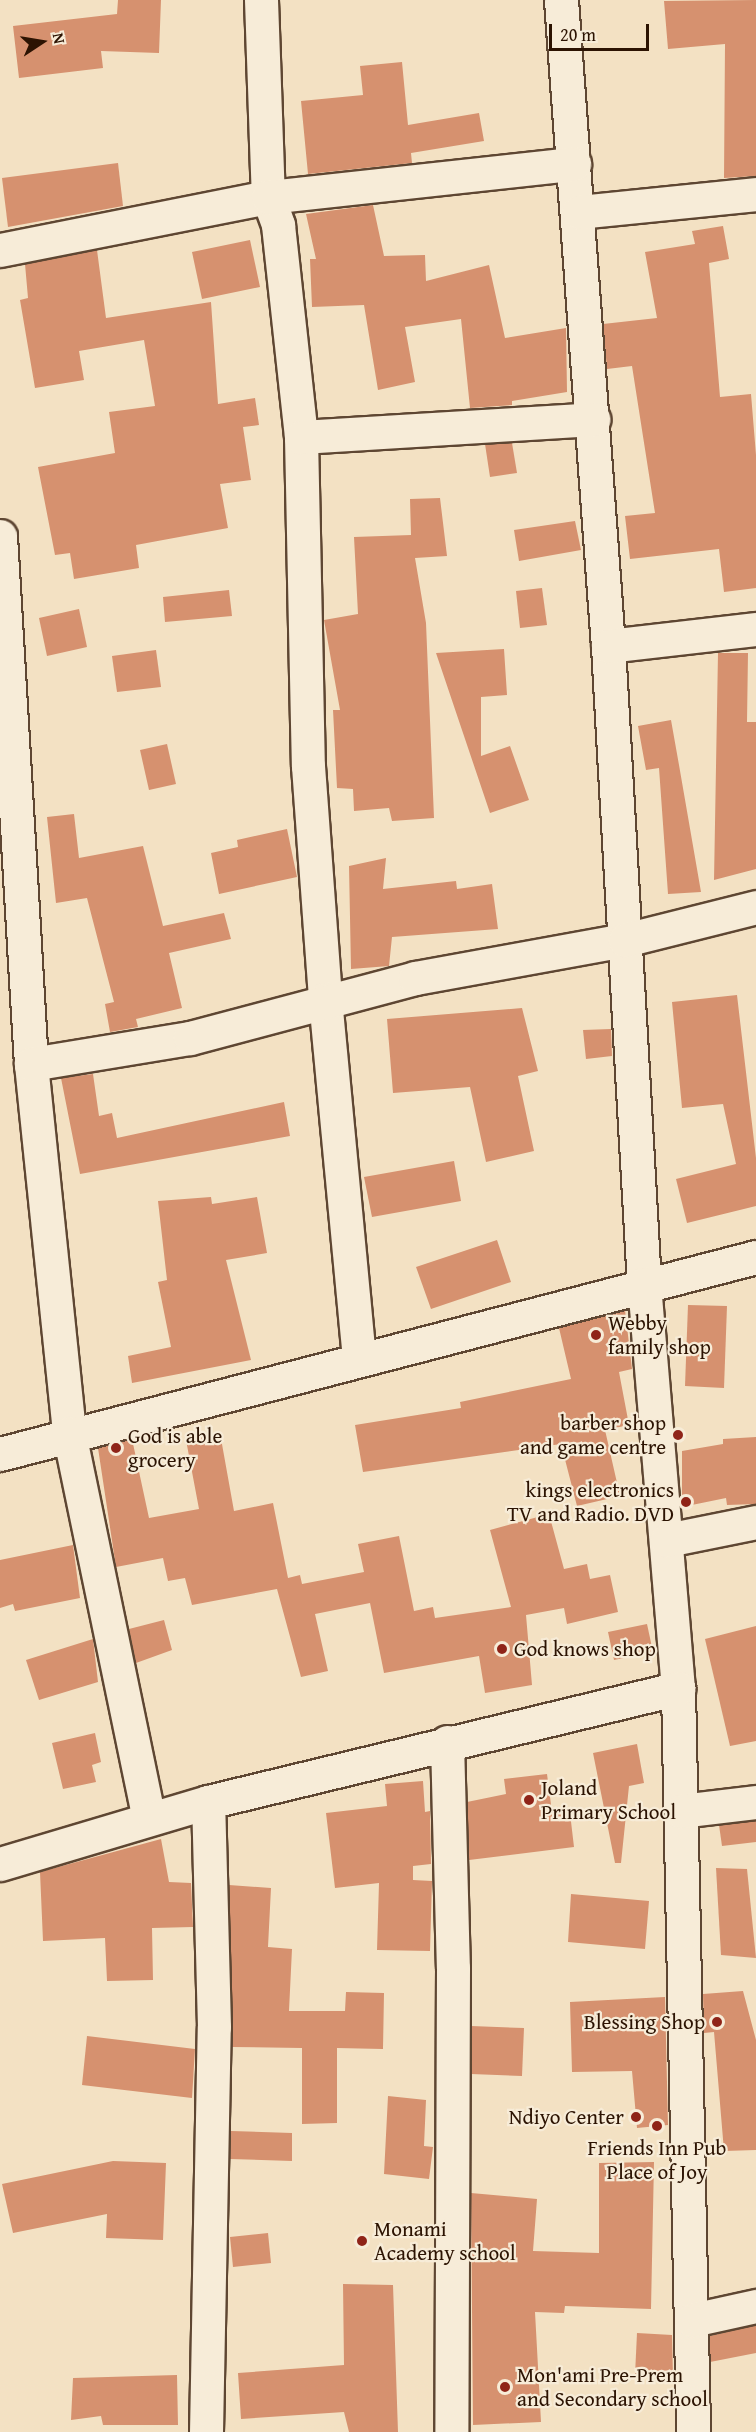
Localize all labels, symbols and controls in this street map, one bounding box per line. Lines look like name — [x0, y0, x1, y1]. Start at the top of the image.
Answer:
north arrow — [12, 12, 72, 72]
scale bar — [552, 12, 652, 50]
text: 20 m — [560, 21, 596, 48]
text: N — [47, 31, 72, 46]
place label: Webby family shop — [608, 1310, 711, 1360]
marker: Webby family shop — [589, 1328, 603, 1342]
place label: barber shop and game centre — [520, 1410, 666, 1460]
place label: God is able grocery — [128, 1423, 222, 1473]
marker: barber shop and game centre — [671, 1428, 685, 1442]
marker: God is able grocery — [109, 1441, 123, 1455]
place label: kings electronics TV and Radio. DVD — [507, 1477, 674, 1527]
marker: kings electronics TV and Radio. DVD — [679, 1495, 693, 1509]
place label: God knows shop — [514, 1636, 656, 1662]
marker: God knows shop — [495, 1642, 509, 1656]
place label: Joland Primary School — [541, 1775, 676, 1825]
marker: Joland Primary School — [522, 1793, 536, 1807]
place label: Blessing Shop — [584, 2009, 705, 2035]
marker: Blessing Shop — [710, 2015, 724, 2029]
place label: Ndiyo Center — [509, 2104, 624, 2130]
marker: Ndiyo Center — [629, 2110, 643, 2124]
marker: Friends Inn Pub Place of Joy — [650, 2119, 664, 2133]
place label: Friends Inn Pub Place of Joy — [588, 2135, 726, 2185]
place label: Monami Academy school — [374, 2216, 516, 2266]
marker: Monami Academy school — [355, 2234, 369, 2248]
place label: Mon'ami Pre-Prem and Secondary school — [517, 2362, 708, 2412]
marker: Mon'ami Pre-Prem and Secondary school — [498, 2380, 512, 2394]

